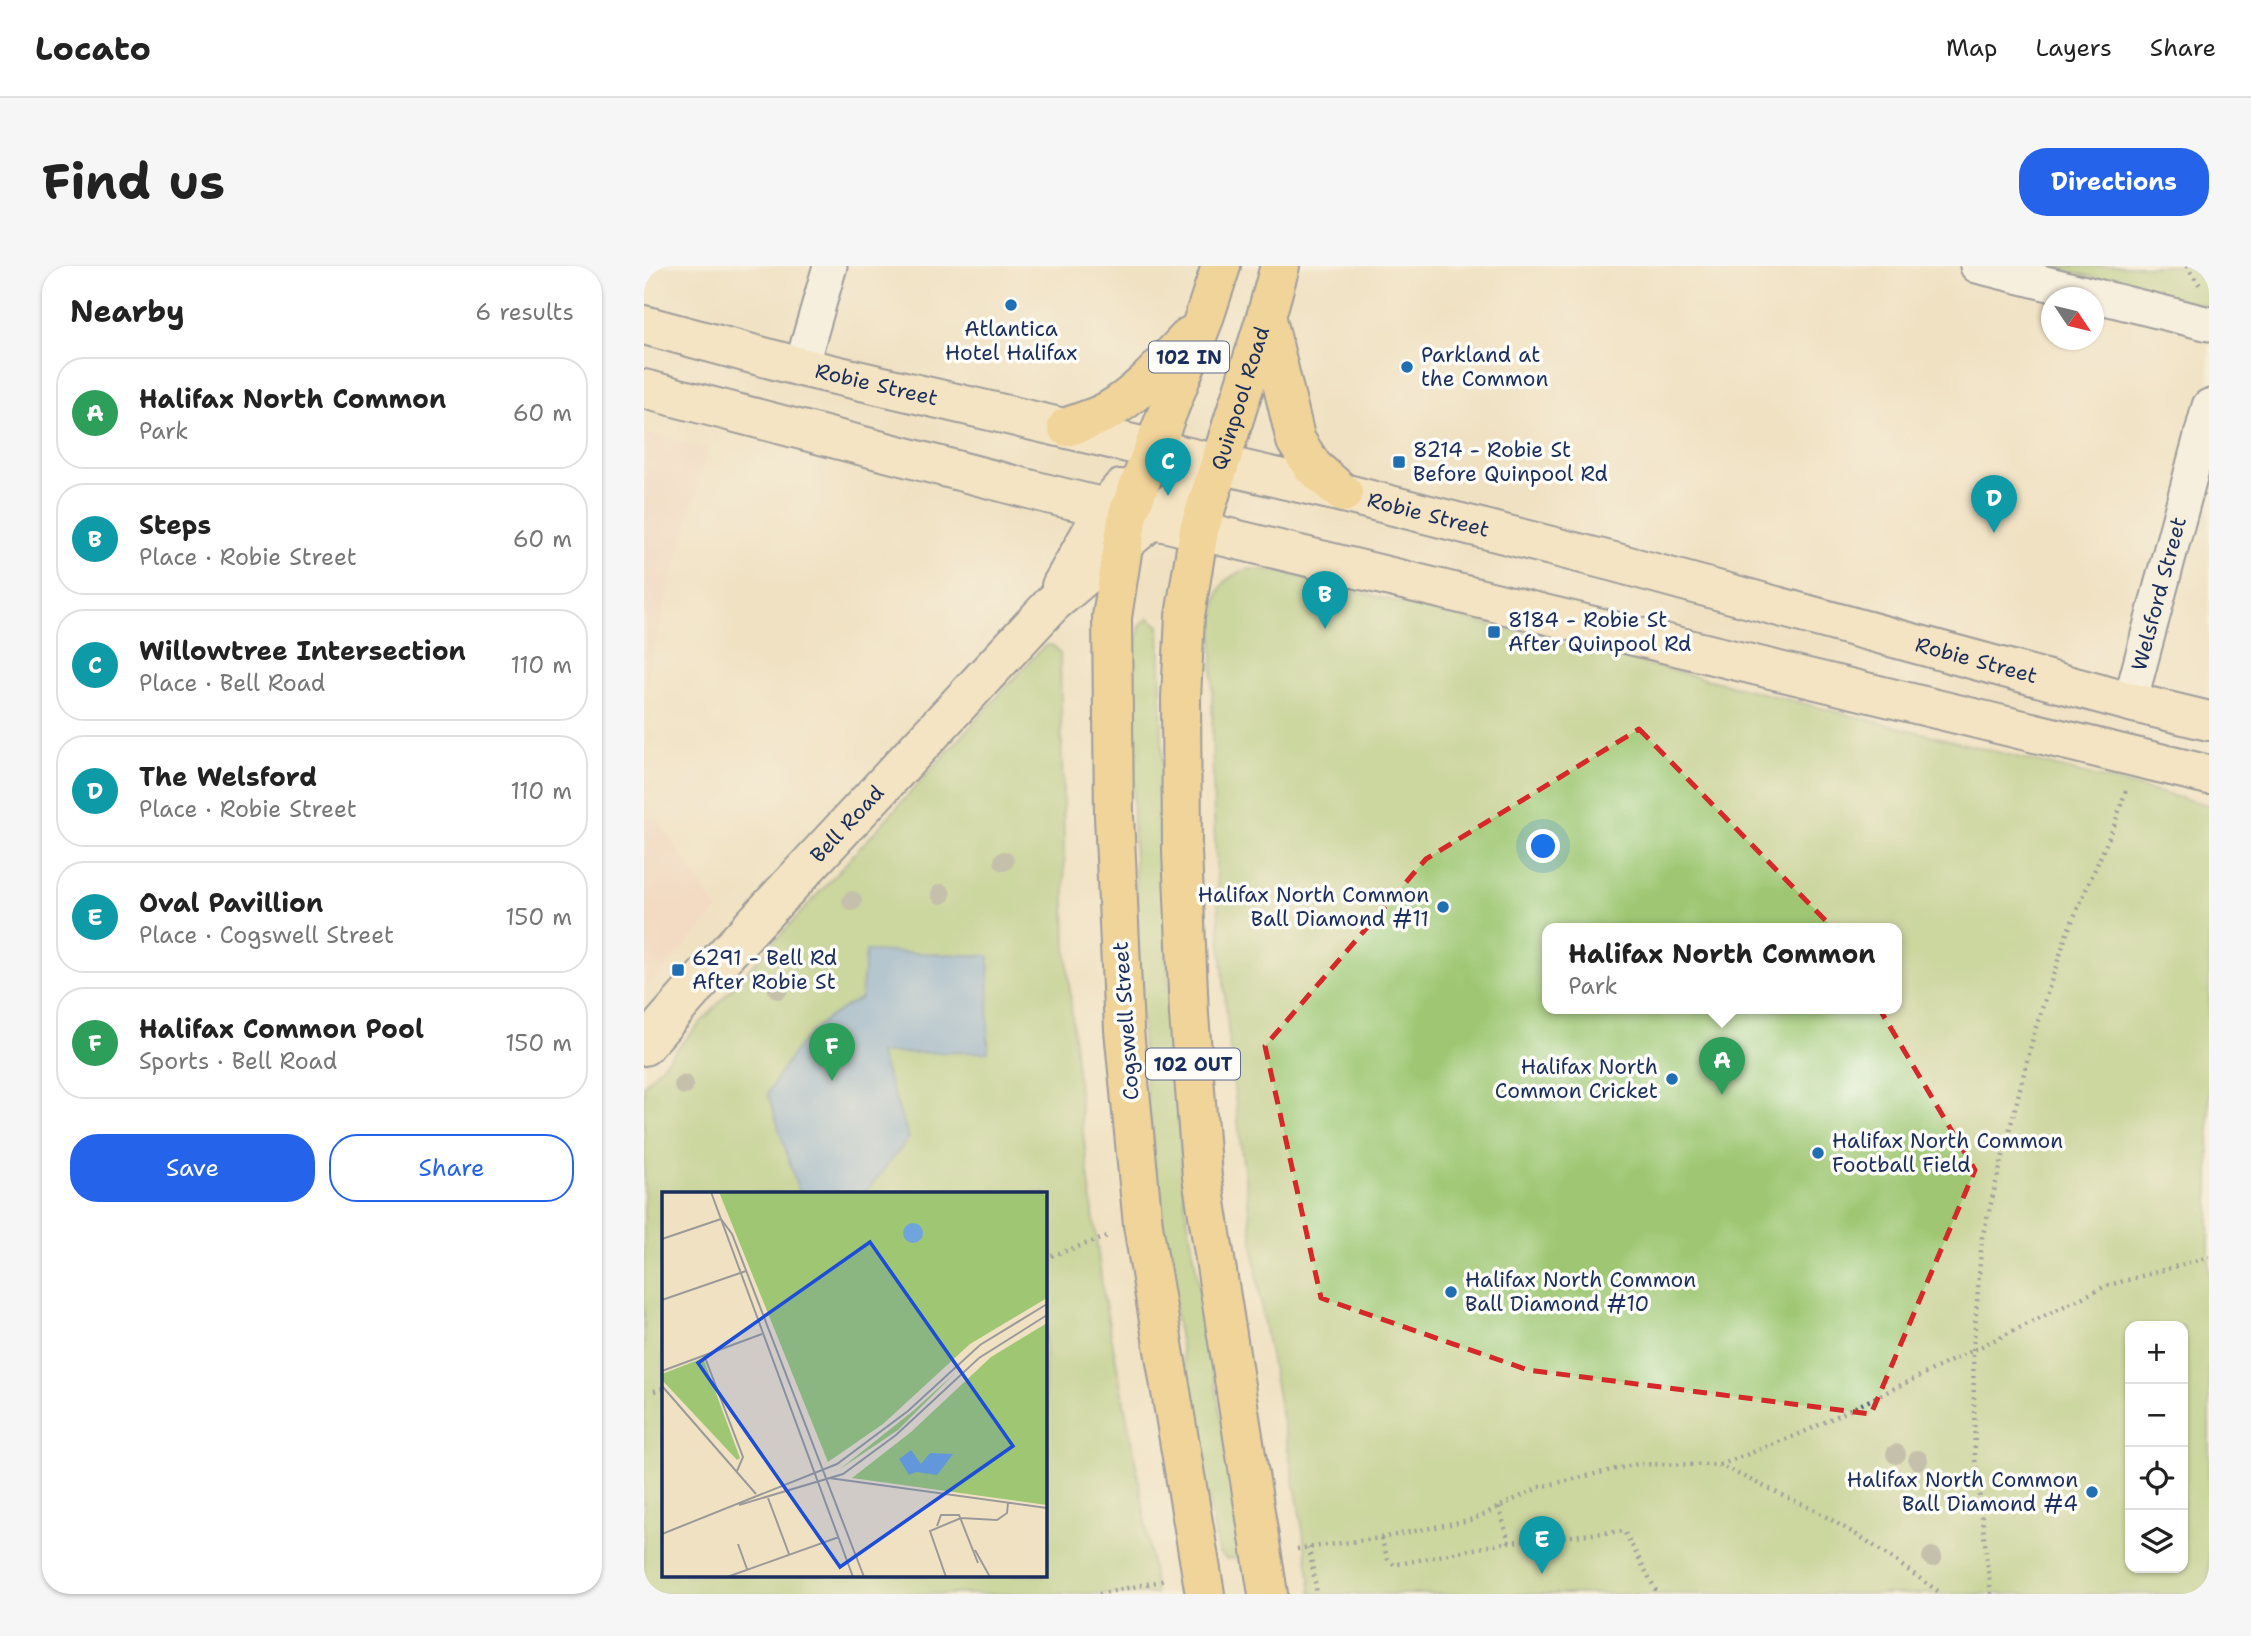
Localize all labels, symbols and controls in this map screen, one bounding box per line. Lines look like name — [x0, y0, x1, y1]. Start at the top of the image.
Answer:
text: Locato — [35, 26, 151, 71]
text: Map — [1946, 32, 1997, 64]
text: Layers — [2035, 32, 2112, 64]
text: Share — [2150, 32, 2216, 64]
button: Directions — [2019, 148, 2209, 216]
text: Find us — [42, 149, 225, 215]
north arrow — [2041, 287, 2104, 350]
text: Nearby — [70, 291, 185, 332]
text: 6 results — [475, 297, 574, 327]
marker: Atlantica Hotel Halifax — [1003, 297, 1019, 313]
place label: Atlantica Hotel Halifax — [945, 315, 1077, 367]
street label: Quinpool Road — [1205, 323, 1276, 474]
place label: Parkland at the Common — [1421, 341, 1548, 393]
road number: 102 IN — [1149, 342, 1229, 372]
street label: Robie Street — [812, 357, 941, 412]
marker: Parkland at the Common — [1399, 359, 1415, 375]
text: Halifax North Common — [139, 381, 446, 416]
text: A — [86, 398, 104, 428]
text: 60 m — [513, 398, 572, 428]
text: Park — [139, 416, 188, 446]
place label: 8214 - Robie St Before Quinpool Rd — [1413, 436, 1608, 488]
pin: C — [1145, 438, 1191, 496]
marker: 8214 - Robie St Before Quinpool Rd — [1391, 454, 1407, 470]
pin: D — [1971, 475, 2017, 533]
street label: Robie Street — [1364, 486, 1492, 544]
text: Steps — [139, 507, 211, 542]
street label: Welsford Street — [2125, 514, 2193, 674]
text: B — [88, 524, 102, 554]
text: 60 m — [513, 524, 572, 554]
text: Place · Robie Street — [139, 542, 357, 572]
pin: B — [1302, 571, 1348, 629]
place label: 8184 - Robie St After Quinpool Rd — [1508, 606, 1691, 658]
marker: 8184 - Robie St After Quinpool Rd — [1486, 624, 1502, 640]
street label: Robie Street — [1912, 630, 2040, 690]
text: Willowtree Intersection — [139, 633, 466, 668]
text: C — [88, 650, 102, 680]
text: 110 m — [510, 650, 572, 680]
text: Place · Bell Road — [139, 668, 325, 698]
text: The Welsford — [139, 759, 317, 794]
text: D — [87, 776, 103, 806]
text: 110 m — [510, 776, 572, 806]
street label: Bell Road — [804, 779, 890, 869]
text: Place · Robie Street — [139, 794, 357, 824]
your location — [1526, 829, 1560, 863]
place label: Halifax North Common Ball Diamond #11 — [1198, 881, 1429, 933]
text: Oval Pavillion — [139, 885, 323, 920]
marker: Halifax North Common Ball Diamond #11 — [1435, 899, 1451, 915]
text: E — [87, 902, 103, 932]
text: 150 m — [505, 902, 572, 932]
text: Place · Cogswell Street — [139, 920, 394, 950]
popup — [1542, 923, 1902, 1014]
text: Halifax North Common — [1568, 936, 1876, 971]
street label: Cogswell Street — [1106, 941, 1146, 1101]
place label: 6291 - Bell Rd After Robie St — [692, 944, 837, 996]
marker: 6291 - Bell Rd After Robie St — [670, 962, 686, 978]
text: Park — [1568, 971, 1618, 1001]
text: Halifax Common Pool — [139, 1011, 424, 1046]
pin: F — [809, 1023, 855, 1081]
text: F — [88, 1028, 102, 1058]
text: 150 m — [505, 1028, 572, 1058]
pin: A — [1699, 1037, 1745, 1095]
text: Sports · Bell Road — [139, 1046, 337, 1076]
road number: 102 OUT — [1146, 1048, 1240, 1080]
place label: Halifax North Common Cricket — [1495, 1053, 1658, 1105]
marker: Halifax North Common Cricket — [1664, 1071, 1680, 1087]
place label: Halifax North Common Football Field — [1832, 1127, 2063, 1179]
button: Save — [70, 1134, 315, 1202]
button: Share — [329, 1134, 574, 1202]
marker: Halifax North Common Football Field — [1810, 1145, 1826, 1161]
inset map — [662, 1192, 1046, 1576]
place label: Halifax North Common Ball Diamond #10 — [1465, 1266, 1696, 1318]
marker: Halifax North Common Ball Diamond #10 — [1443, 1284, 1459, 1300]
map controls — [2125, 1321, 2188, 1573]
button: + — [2125, 1321, 2188, 1384]
button: − — [2125, 1384, 2188, 1447]
button: locate — [2125, 1447, 2188, 1510]
place label: Halifax North Common Ball Diamond #4 — [1847, 1466, 2078, 1518]
marker: Halifax North Common Ball Diamond #4 — [2084, 1484, 2100, 1500]
button: layers — [2125, 1510, 2188, 1573]
pin: E — [1519, 1516, 1565, 1574]

